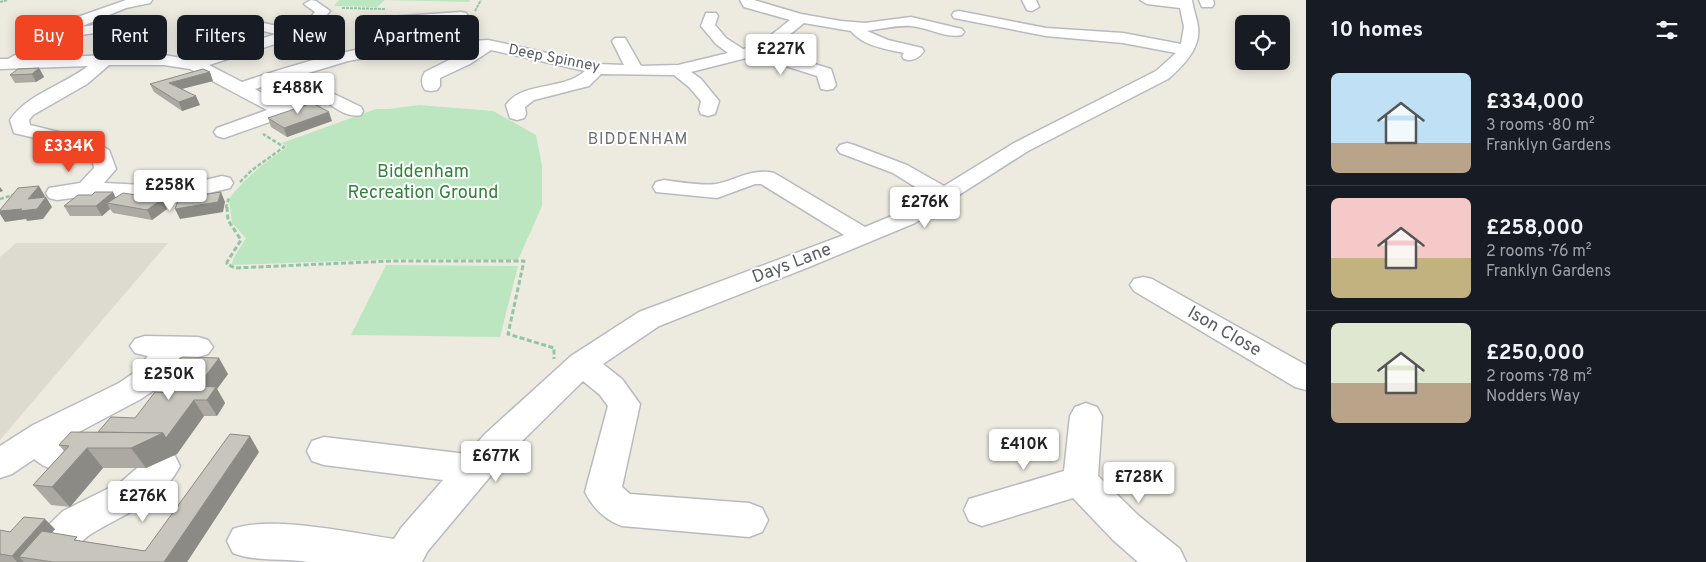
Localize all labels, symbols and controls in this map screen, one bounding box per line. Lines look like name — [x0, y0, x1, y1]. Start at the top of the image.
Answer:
chip: Buy — [15, 15, 83, 60]
chip: Rent — [93, 15, 167, 60]
chip: Filters — [177, 15, 264, 60]
chip: New — [274, 15, 345, 60]
chip: Apartment — [355, 15, 479, 60]
map controls — [1235, 15, 1290, 70]
button: locate — [1235, 15, 1290, 70]
icon: filters — [1653, 16, 1681, 44]
text: 10 homes — [1331, 17, 1423, 44]
pin: £227K — [746, 34, 816, 76]
text: £227K — [757, 40, 805, 60]
street label: Deep Spinney — [507, 41, 601, 77]
pin: £488K — [263, 72, 333, 115]
text: £488K — [272, 79, 324, 99]
text: £334,000 — [1486, 89, 1584, 116]
icon: home — [1371, 93, 1431, 153]
text: 3 rooms · 80 m² — [1486, 116, 1595, 136]
pin: £334K — [34, 130, 104, 173]
district label: BIDDENHAM — [588, 130, 688, 150]
text: Franklyn Gardens — [1486, 136, 1611, 156]
text: £334K — [44, 137, 94, 157]
park label: Biddenham Recreation Ground — [347, 161, 499, 205]
pin: £258K — [135, 170, 205, 212]
text: £258K — [145, 176, 195, 196]
pin: £276K — [890, 186, 960, 229]
text: £276K — [901, 193, 949, 213]
text: £258,000 — [1486, 215, 1584, 242]
icon: home — [1371, 218, 1431, 278]
street label: Days Lane — [749, 238, 835, 290]
text: 2 rooms · 76 m² — [1486, 242, 1592, 262]
text: Franklyn Gardens — [1486, 262, 1611, 282]
street label: Ison Close — [1183, 302, 1265, 362]
text: £250,000 — [1486, 340, 1585, 367]
icon: home — [1371, 343, 1431, 403]
pin: £250K — [134, 358, 204, 401]
text: £250K — [143, 365, 195, 385]
text: 2 rooms · 78 m² — [1486, 367, 1592, 387]
text: Nodders Way — [1486, 387, 1580, 407]
pin: £410K — [989, 428, 1059, 471]
text: £410K — [1000, 435, 1048, 455]
pin: £677K — [461, 440, 531, 483]
text: £677K — [472, 447, 520, 467]
pin: £728K — [1104, 462, 1174, 504]
text: £728K — [1114, 468, 1164, 488]
pin: £276K — [108, 480, 178, 523]
text: £276K — [119, 487, 167, 507]

